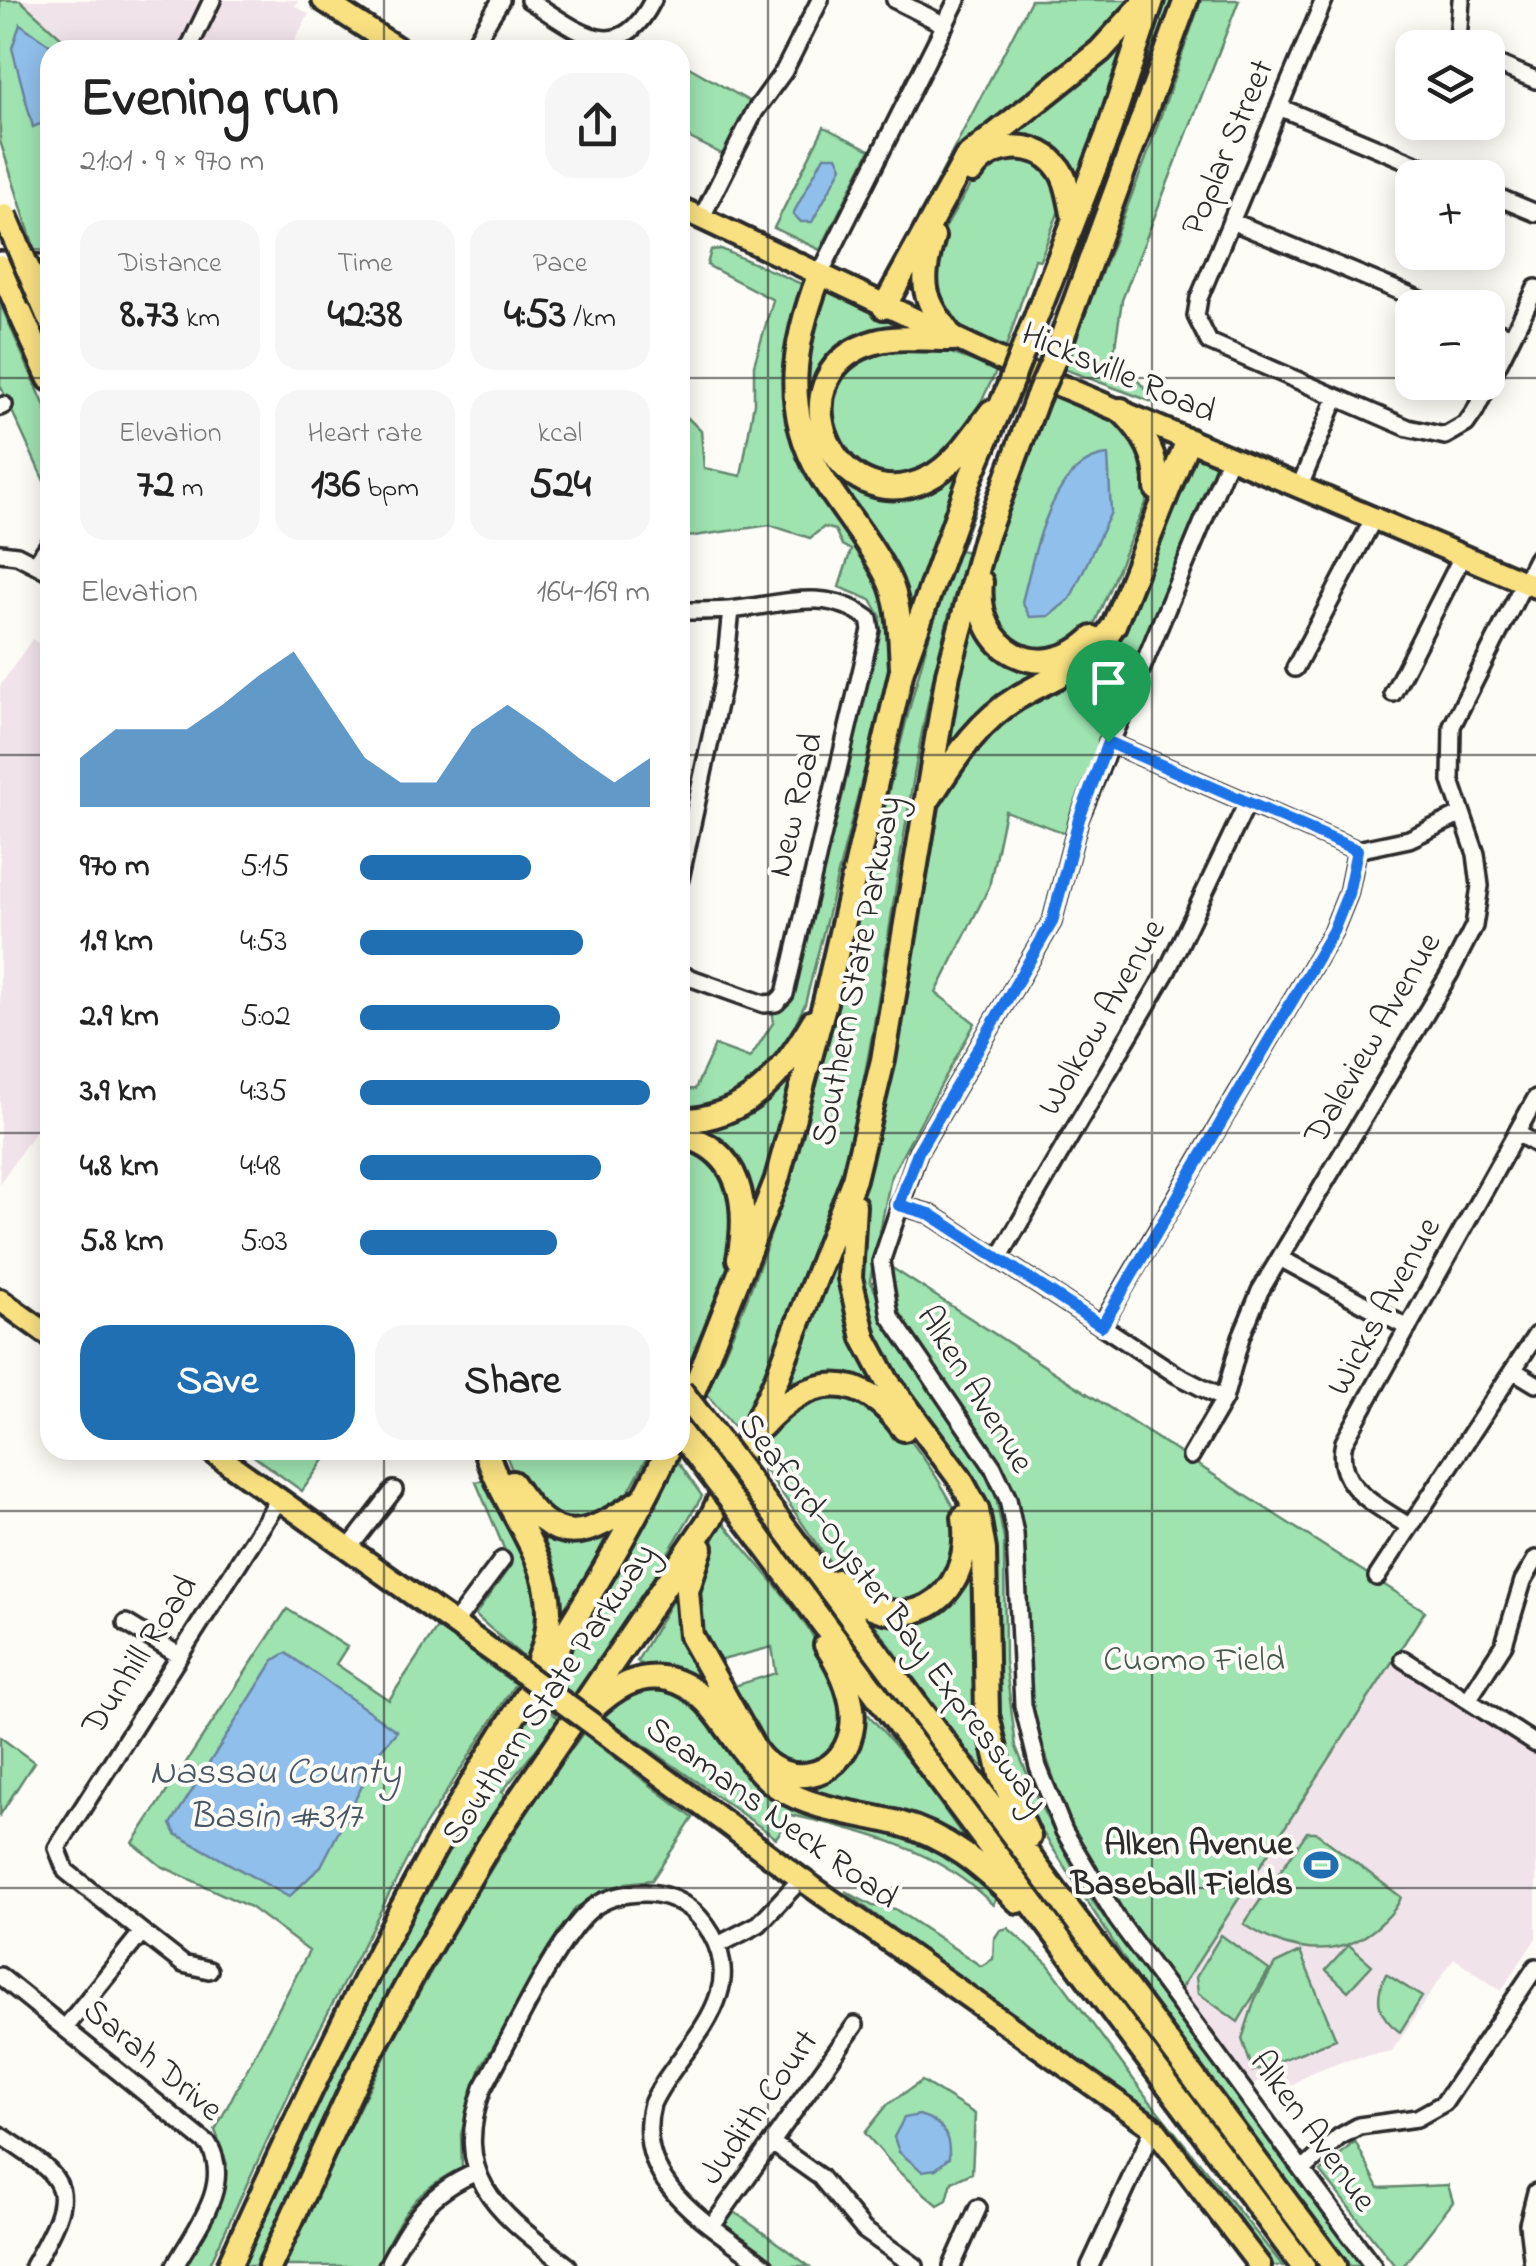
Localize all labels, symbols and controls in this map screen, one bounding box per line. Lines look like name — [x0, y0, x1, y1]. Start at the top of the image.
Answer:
map controls — [1395, 30, 1505, 400]
button: layers — [1395, 30, 1505, 140]
street label: Poplar Street — [1169, 52, 1289, 244]
text: Evening run — [80, 61, 339, 141]
button: share — [545, 73, 650, 178]
text: 21:01 · 9 × 970 m — [80, 139, 264, 186]
button: + — [1395, 160, 1505, 270]
text: Distance — [118, 244, 222, 285]
text: Time — [337, 244, 393, 285]
text: Pace — [533, 244, 587, 285]
text: 8.73 — [120, 285, 179, 346]
text: 42:38 — [328, 285, 402, 346]
text: 4:53 — [504, 285, 566, 346]
button: − — [1395, 290, 1505, 400]
text: km — [179, 299, 220, 340]
text: /km — [566, 299, 616, 340]
street label: Hicksville Road — [1013, 310, 1223, 438]
text: Elevation — [119, 414, 221, 455]
text: Heart rate — [308, 414, 422, 455]
text: kcal — [538, 414, 582, 455]
text: 72 — [137, 455, 175, 516]
text: 136 — [311, 455, 360, 516]
text: 524 — [529, 455, 591, 516]
text: m — [175, 469, 203, 510]
text: bpm — [360, 469, 419, 510]
text: Elevation — [80, 570, 198, 617]
text: 164–169 m — [537, 570, 650, 617]
pin — [1066, 640, 1151, 743]
icon: arrive — [1081, 655, 1136, 710]
street label: New Road — [756, 728, 838, 882]
street label: Southern State Parkway — [799, 792, 917, 1150]
text: 970 m — [80, 844, 149, 891]
text: 5:15 — [240, 844, 290, 891]
street label: Wolkow Avenue — [1026, 910, 1180, 1126]
text: 1.9 km — [80, 919, 153, 966]
text: 4:53 — [240, 919, 287, 966]
street label: Daleview Avenue — [1292, 923, 1456, 1156]
text: 2.9 km — [80, 994, 159, 1041]
text: 5:02 — [240, 994, 291, 1041]
text: 3.9 km — [80, 1069, 156, 1116]
text: 4:35 — [240, 1069, 287, 1116]
text: 4.8 km — [80, 1144, 159, 1191]
text: 4:48 — [240, 1144, 281, 1191]
street label: Wicks Avenue — [1315, 1208, 1455, 1406]
text: 5.8 km — [80, 1219, 164, 1266]
text: 5:03 — [240, 1219, 288, 1266]
street label: Alken Avenue — [902, 1296, 1046, 1484]
button: Save — [80, 1325, 355, 1440]
button: Share — [375, 1325, 650, 1440]
street label: Seaford-Oyster Bay Expressway — [724, 1403, 1060, 1825]
street label: Southern State Parkway — [429, 1533, 671, 1857]
street label: Dunhill Road — [69, 1566, 212, 1747]
park label: Cuomo Field — [1103, 1636, 1285, 1687]
street label: Seamans Neck Road — [634, 1705, 908, 1923]
water label: Nassau County Basin #317 — [149, 1746, 402, 1846]
place label: Alken Avenue Baseball Fields — [1069, 1820, 1294, 1911]
sports icon: Alken Avenue Baseball Fields — [1302, 1846, 1340, 1884]
street label: Sarah Drive — [71, 1987, 234, 2135]
street label: Judith Court — [687, 2019, 833, 2196]
street label: Alken Avenue — [1236, 2041, 1388, 2224]

